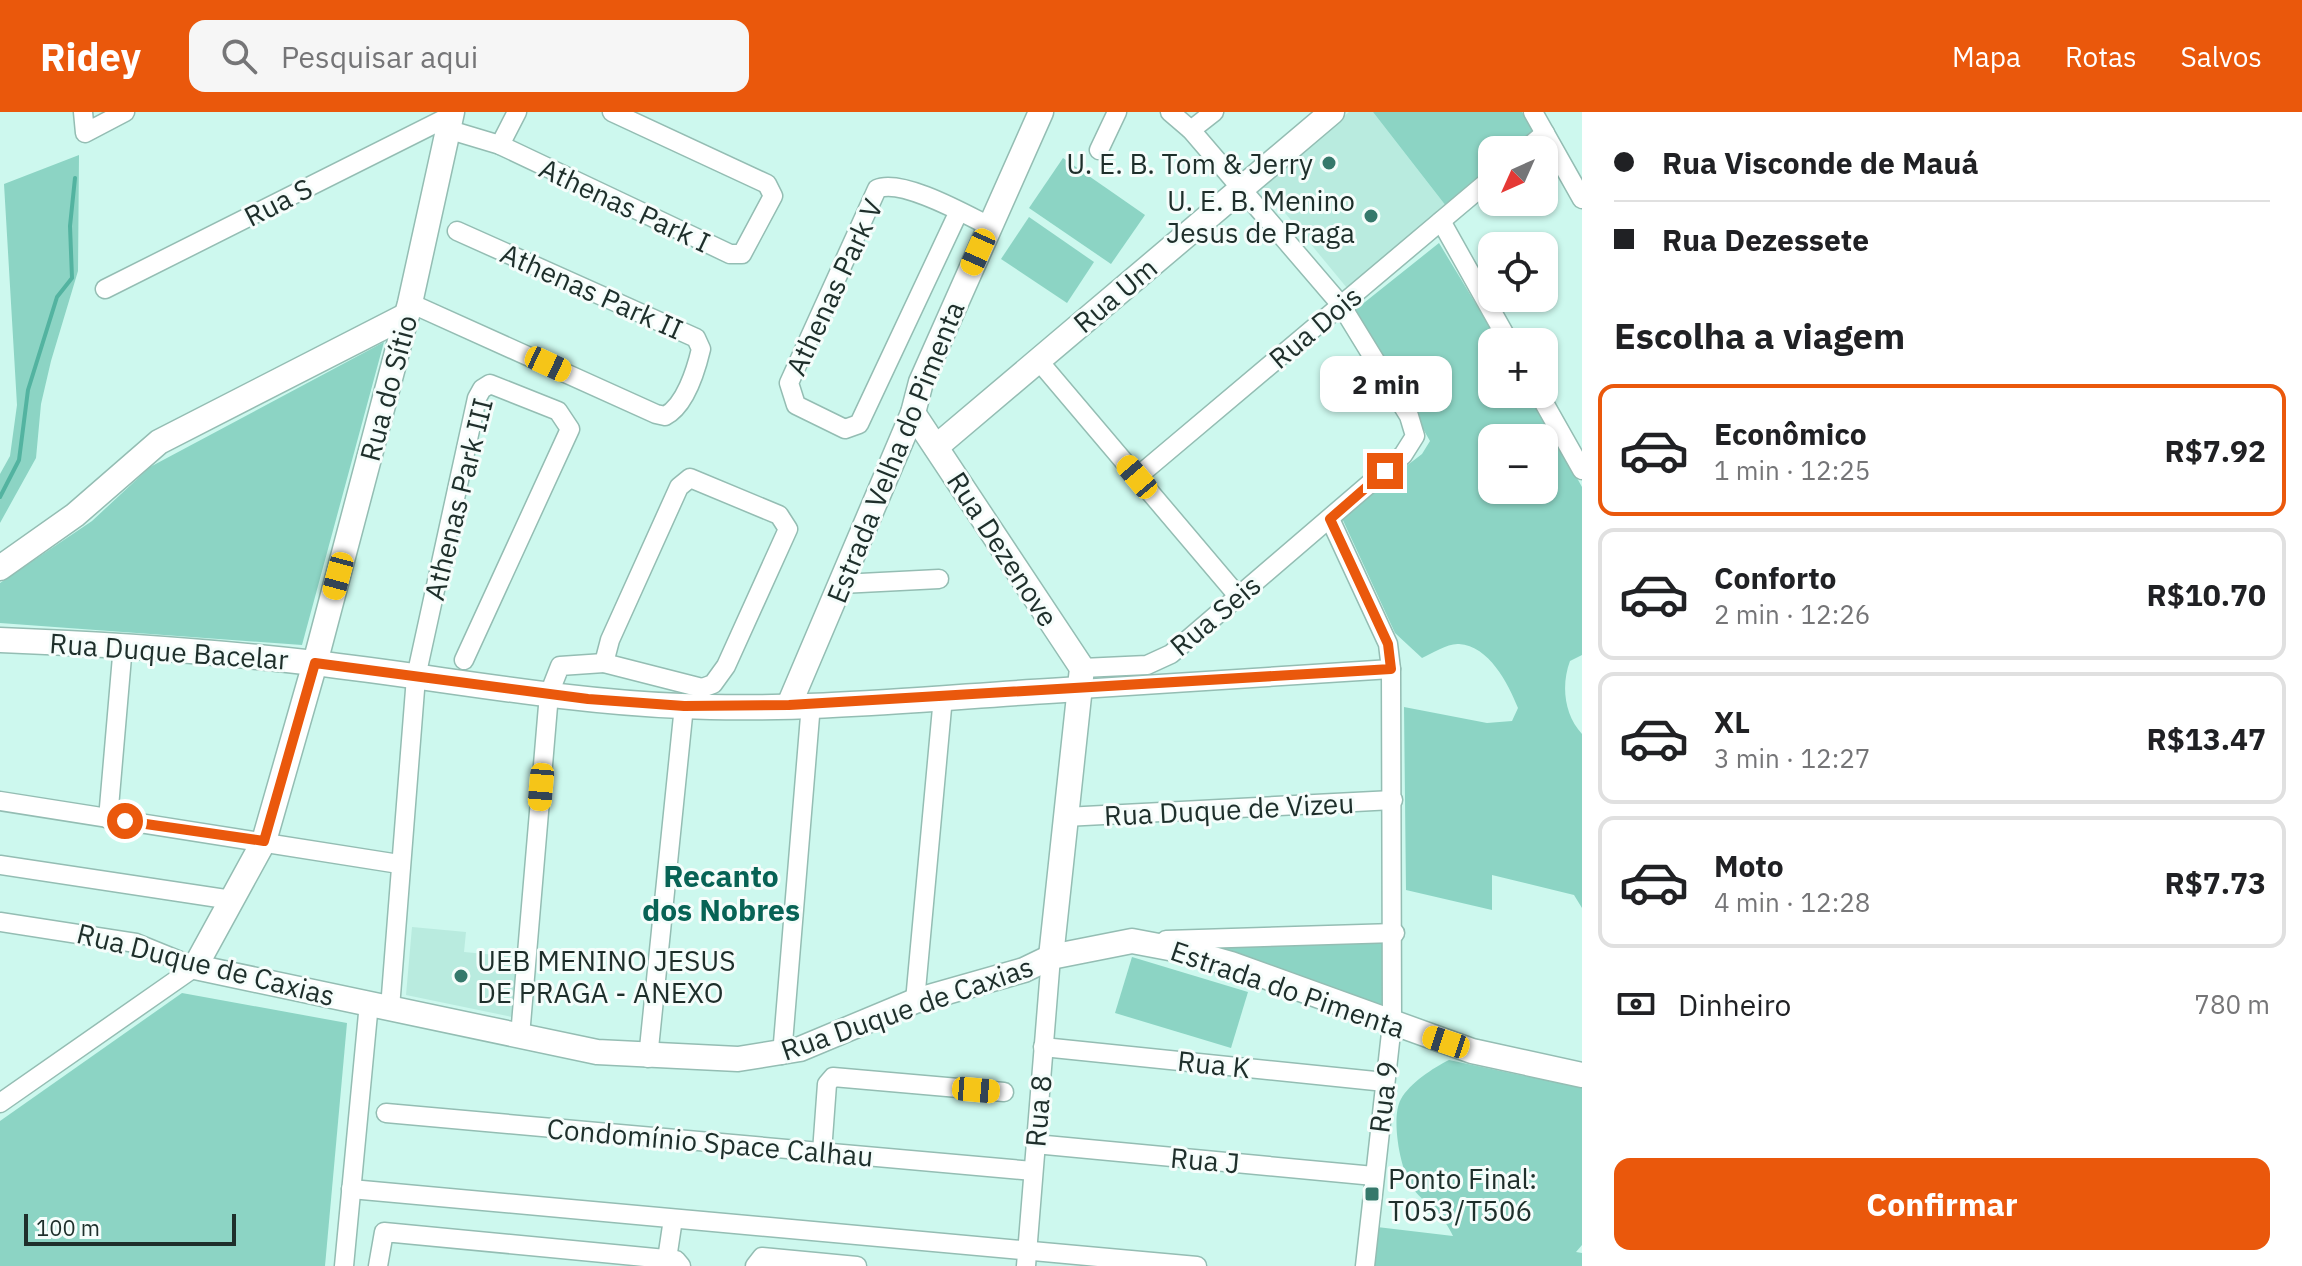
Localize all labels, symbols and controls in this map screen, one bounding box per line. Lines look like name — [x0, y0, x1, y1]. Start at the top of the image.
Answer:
search box — [189, 20, 749, 92]
text: Ridey — [40, 32, 141, 81]
icon: search — [217, 34, 261, 78]
text: Pesquisar aqui — [281, 37, 478, 76]
text: Mapa — [1952, 38, 2021, 75]
text: Rotas — [2065, 38, 2137, 75]
text: Salvos — [2181, 38, 2262, 75]
north arrow — [1478, 136, 1558, 216]
map controls — [1478, 136, 1558, 504]
text: Rua Visconde de Mauá — [1662, 143, 1979, 182]
place label: U. E. B. Tom & Jerry — [1066, 145, 1313, 182]
street label: Athenas Park I — [534, 149, 716, 261]
marker: U. E. B. Tom & Jerry — [1320, 154, 1338, 172]
street label: Rua S — [238, 169, 318, 235]
place label: U. E. B. Menino Jesus de Praga — [1166, 182, 1355, 251]
street label: Athenas Park V — [777, 193, 891, 381]
marker: U. E. B. Menino Jesus de Praga — [1362, 207, 1380, 225]
text: Rua Dezessete — [1662, 220, 1869, 259]
car — [957, 225, 999, 279]
button: locate — [1478, 232, 1558, 312]
street label: Athenas Park II — [495, 234, 689, 348]
street label: Rua Um — [1065, 249, 1165, 341]
street label: Rua Dois — [1261, 277, 1369, 377]
street label: Estrada Velha do Pimenta — [818, 296, 973, 608]
street label: Rua do Sítio — [351, 311, 425, 465]
text: Escolha a viagem — [1614, 312, 1905, 359]
button: + — [1478, 328, 1558, 408]
car — [521, 343, 575, 385]
callout: 2 min — [1319, 355, 1451, 411]
text: 2 min — [1352, 367, 1420, 401]
street label: Athenas Park III — [415, 394, 501, 604]
icon: car — [1618, 414, 1690, 486]
text: Econômico — [1714, 414, 1867, 453]
button: − — [1478, 424, 1558, 504]
text: R$7.92 — [2164, 431, 2266, 470]
car — [1112, 451, 1162, 503]
route end — [1367, 453, 1403, 489]
text: 1 min · 12:25 — [1714, 453, 1870, 487]
street label: Rua Dezenove — [939, 464, 1067, 634]
car — [320, 550, 356, 602]
icon: car — [1618, 558, 1690, 630]
text: Conforto — [1714, 558, 1837, 597]
street label: Rua Seis — [1162, 566, 1268, 664]
text: R$10.70 — [2146, 575, 2266, 614]
text: 2 min · 12:26 — [1714, 597, 1870, 631]
street label: Rua Duque Bacelar — [48, 624, 290, 678]
icon: car — [1618, 702, 1690, 774]
text: XL — [1714, 702, 1750, 741]
text: R$13.47 — [2146, 719, 2266, 758]
text: 3 min · 12:27 — [1714, 741, 1870, 775]
car — [527, 762, 555, 812]
street label: Rua Duque de Vizeu — [1103, 784, 1355, 834]
route start — [107, 803, 143, 839]
icon: car — [1618, 846, 1690, 918]
text: Moto — [1714, 846, 1784, 885]
district label: Recanto dos Nobres — [642, 856, 800, 929]
text: R$7.73 — [2164, 863, 2266, 902]
text: 4 min · 12:28 — [1714, 885, 1870, 919]
street label: Rua Duque de Caxias — [73, 914, 339, 1014]
street label: Estrada do Pimenta — [1166, 932, 1410, 1046]
place label: UEB MENINO JESUS DE PRAGA - ANEXO — [477, 942, 736, 1011]
street label: Rua Duque de Caxias — [776, 947, 1038, 1069]
marker: UEB MENINO JESUS DE PRAGA - ANEXO — [452, 967, 470, 985]
icon: cash — [1614, 982, 1658, 1026]
text: Dinheiro — [1678, 985, 1791, 1024]
text: 780 m — [2194, 987, 2270, 1021]
car — [1419, 1023, 1473, 1061]
street label: Rua K — [1176, 1042, 1253, 1086]
street label: Rua 9 — [1360, 1059, 1406, 1135]
street label: Rua 8 — [1016, 1073, 1060, 1149]
car — [951, 1076, 1001, 1104]
street label: Condomínio Space Calhau — [545, 1109, 875, 1175]
street label: Rua J — [1169, 1139, 1241, 1181]
button: Confirmar — [1614, 1158, 2270, 1250]
place label: Ponto Final: T053/T506 — [1388, 1160, 1537, 1229]
marker: Ponto Final: T053/T506 — [1363, 1185, 1381, 1203]
scale bar — [24, 1210, 236, 1246]
text: 100 m — [36, 1213, 100, 1242]

